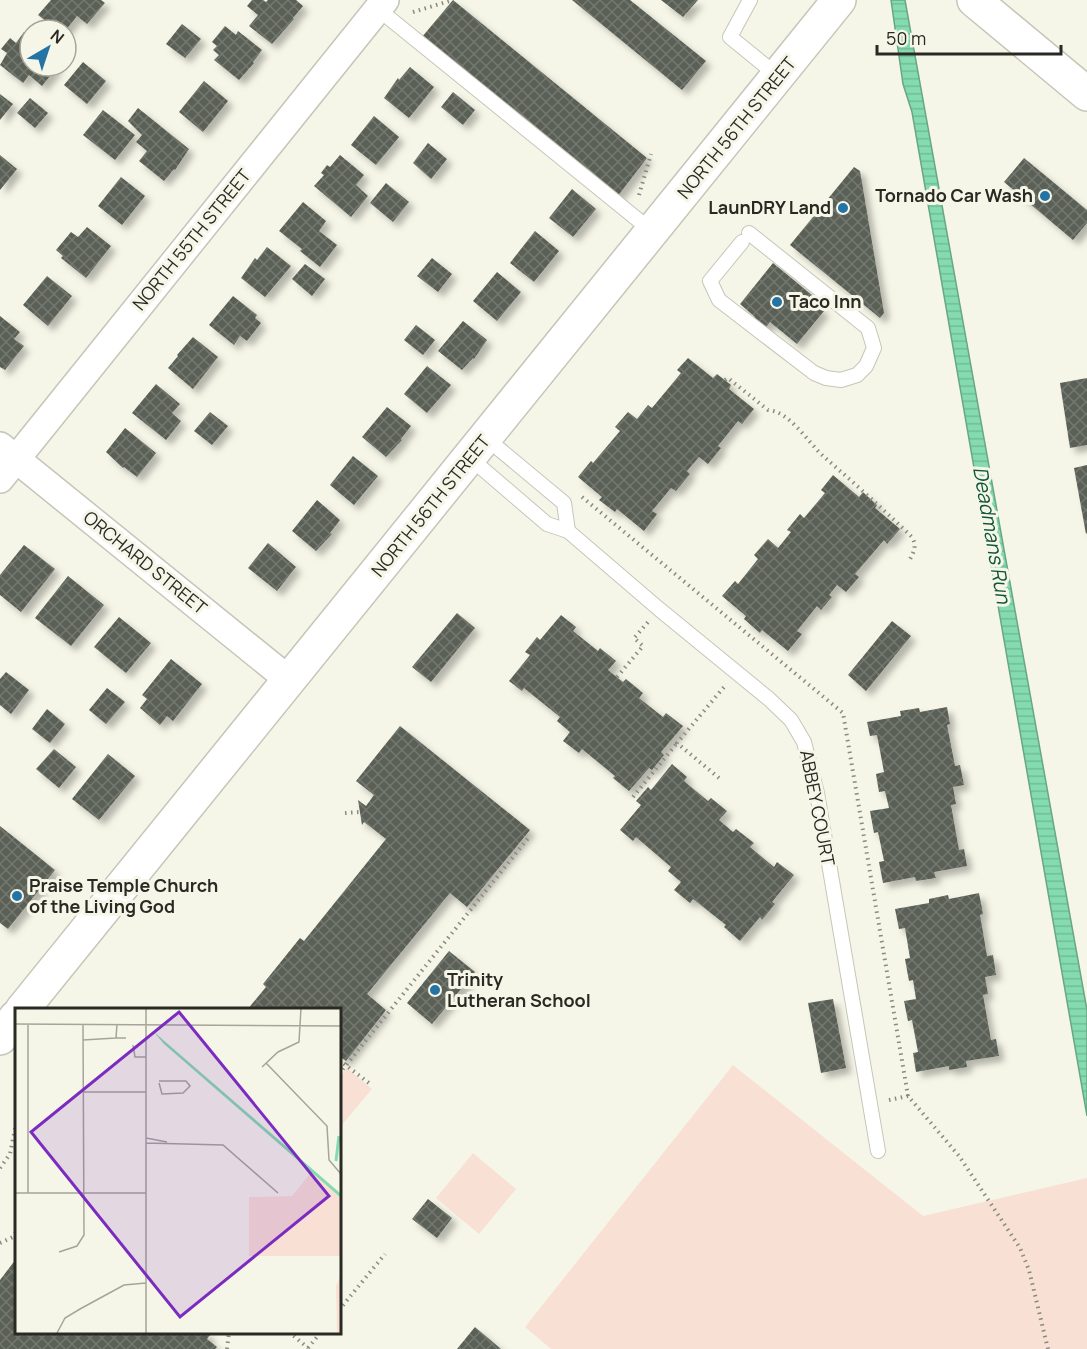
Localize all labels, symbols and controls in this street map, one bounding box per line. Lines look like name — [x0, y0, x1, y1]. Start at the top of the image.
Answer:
north arrow — [18, 18, 78, 78]
scale bar — [877, 18, 1062, 56]
text: N — [46, 24, 69, 49]
text: 50 m — [886, 26, 926, 50]
street label: NORTH 56TH STREET — [672, 51, 801, 203]
street label: NORTH 55TH STREET — [127, 164, 256, 315]
place label: Tornado Car Wash — [875, 183, 1033, 207]
marker: Tornado Car Wash — [1038, 189, 1052, 203]
place label: LaunDRY Land — [708, 195, 831, 219]
marker: LaunDRY Land — [836, 201, 850, 215]
place label: Taco Inn — [789, 289, 861, 313]
marker: Taco Inn — [770, 295, 784, 309]
street label: NORTH 56TH STREET — [366, 429, 495, 581]
water label: Deadmans Run — [967, 464, 1018, 607]
street label: ORCHARD STREET — [79, 505, 213, 620]
street label: ABBEY COURT — [795, 748, 841, 868]
place label: Praise Temple Church of the Living God — [29, 873, 218, 918]
marker: Praise Temple Church of the Living God — [10, 889, 24, 903]
place label: Trinity Lutheran School — [447, 967, 591, 1012]
marker: Trinity Lutheran School — [428, 983, 442, 997]
inset map — [15, 1008, 340, 1334]

